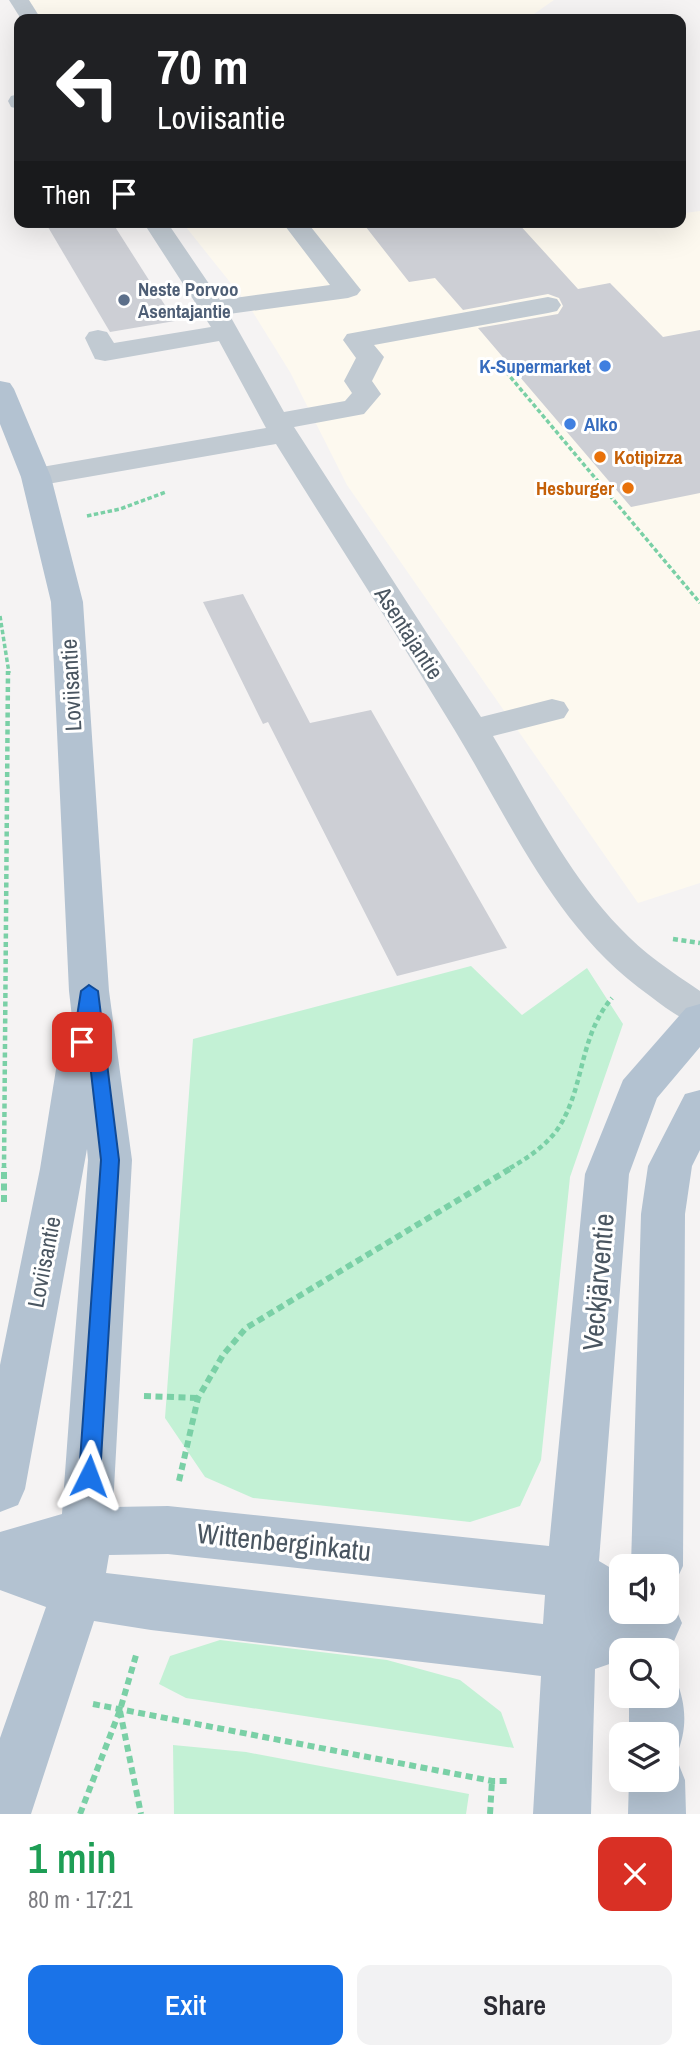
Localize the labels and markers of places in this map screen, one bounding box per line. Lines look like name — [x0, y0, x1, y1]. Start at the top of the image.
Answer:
place label: Neste Porvoo Asentajantie — [138, 276, 238, 324]
marker: Neste Porvoo Asentajantie — [116, 292, 132, 308]
place label: K-Supermarket — [479, 353, 591, 379]
marker: K-Supermarket — [597, 358, 613, 374]
place label: Alko — [584, 411, 618, 437]
marker: Alko — [562, 416, 578, 432]
place label: Kotipizza — [614, 444, 683, 470]
marker: Kotipizza — [592, 449, 608, 465]
place label: Hesburger — [536, 475, 614, 501]
marker: Hesburger — [620, 480, 636, 496]
pin — [52, 1012, 112, 1072]

